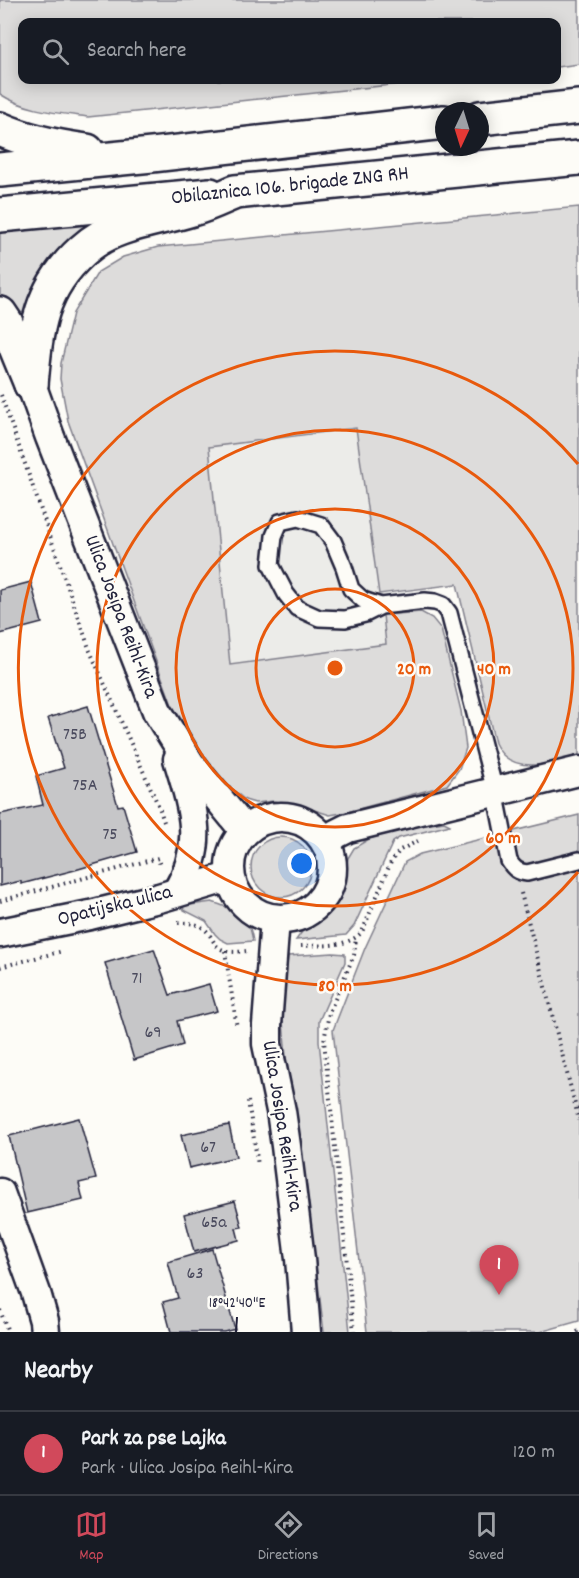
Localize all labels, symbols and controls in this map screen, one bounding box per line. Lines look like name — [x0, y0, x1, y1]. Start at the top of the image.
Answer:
search box — [18, 18, 561, 84]
icon: search — [39, 35, 72, 68]
text: Search here — [87, 36, 186, 67]
north arrow — [435, 102, 489, 156]
street label: Obilaznica 106. brigade ZNG RH — [170, 160, 410, 214]
street label: Ulica Josipa Reihl-Kira — [75, 531, 165, 704]
centre of rings — [325, 658, 345, 678]
text: 20 m — [397, 658, 431, 683]
text: 40 m — [477, 658, 511, 683]
house number: 75B — [63, 723, 87, 748]
house number: 75A — [72, 774, 98, 799]
house number: 75 — [102, 823, 118, 848]
text: 60 m — [485, 827, 521, 852]
your location — [287, 849, 316, 878]
street label: Opatijska ulica — [55, 878, 176, 936]
house number: 71 — [132, 967, 142, 992]
text: 80 m — [318, 975, 352, 1000]
house number: 69 — [144, 1021, 162, 1046]
street label: Ulica Josipa Reihl-Kira — [253, 1039, 309, 1215]
house number: 67 — [200, 1136, 216, 1161]
house number: 65a — [201, 1211, 227, 1236]
pin: 1 — [480, 1246, 518, 1295]
house number: 63 — [187, 1262, 203, 1287]
text: 18°42'40"E — [209, 1293, 265, 1315]
text: Nearby — [24, 1353, 92, 1390]
text: Park za pse Lajka — [81, 1424, 226, 1455]
text: 1 — [41, 1439, 46, 1467]
text: 120 m — [513, 1439, 555, 1467]
text: Park · Ulica Josipa Reihl-Kira — [81, 1455, 293, 1483]
tab: Map — [75, 1508, 108, 1567]
tab: Directions — [258, 1508, 318, 1567]
tab: Saved — [468, 1508, 504, 1567]

